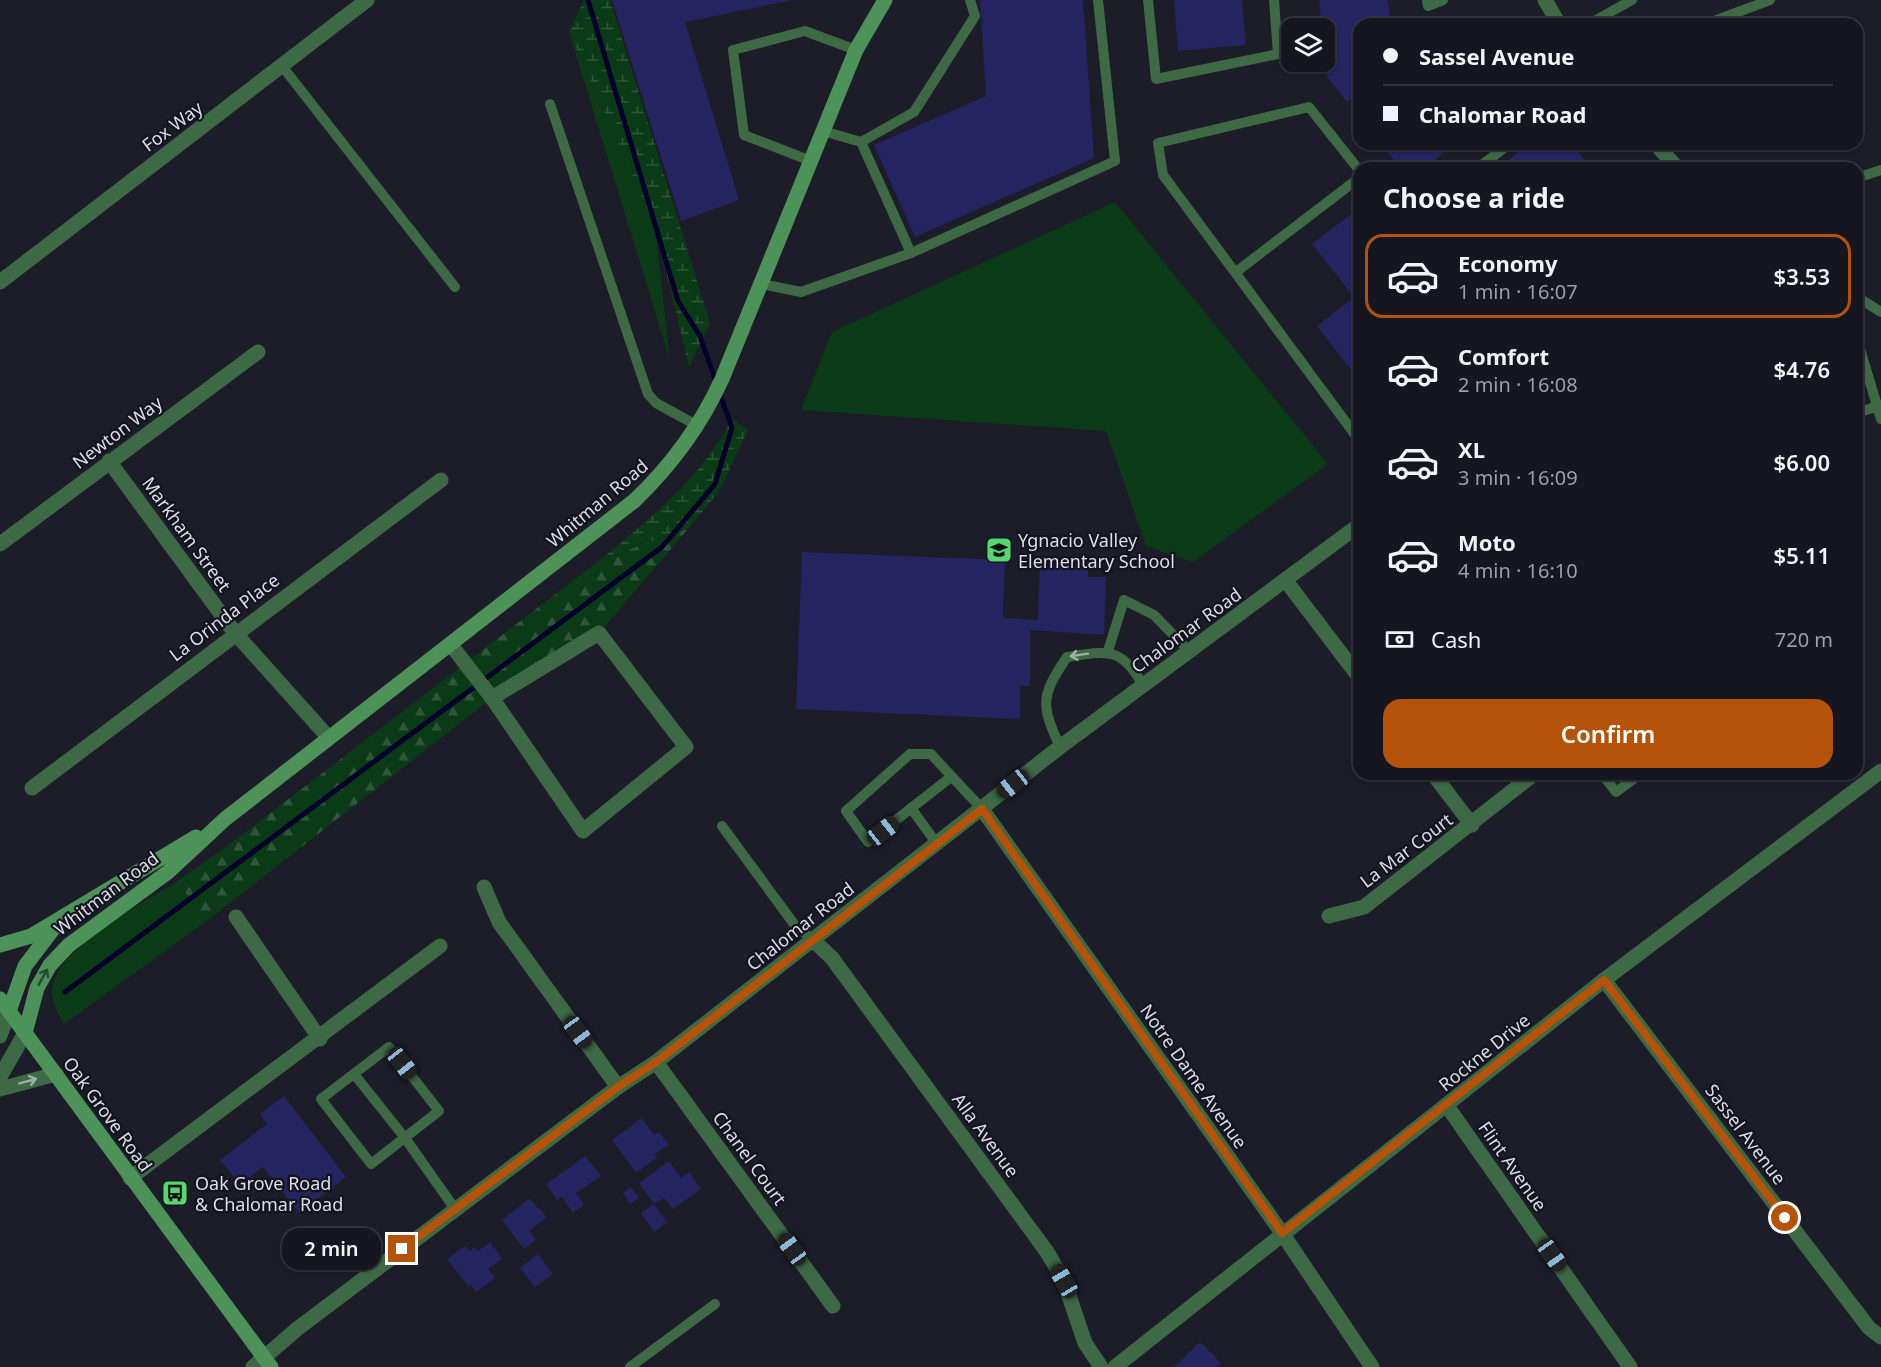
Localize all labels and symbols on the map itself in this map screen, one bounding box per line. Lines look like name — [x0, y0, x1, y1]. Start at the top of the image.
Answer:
street label: Fox Way — [137, 95, 208, 157]
street label: Newton Way — [67, 390, 167, 474]
street label: Whitman Road — [541, 454, 653, 552]
street label: Markham Street — [137, 472, 237, 597]
place label: Ygnacio Valley Elementary School — [1018, 528, 1175, 573]
school or university icon: Ygnacio Valley Elementary School — [984, 535, 1014, 565]
street label: La Orinda Place — [164, 568, 284, 666]
street label: Chalomar Road — [1126, 582, 1246, 678]
one-way arrow — [1070, 650, 1090, 661]
car — [993, 766, 1033, 802]
street label: La Mar Court — [1355, 807, 1458, 893]
car — [863, 813, 903, 849]
street label: Whitman Road — [49, 846, 163, 940]
street label: Chalomar Road — [741, 876, 859, 976]
one-way arrow — [37, 969, 49, 986]
street label: Notre Dame Avenue — [1135, 999, 1253, 1153]
street label: Rockne Drive — [1433, 1008, 1535, 1096]
car — [560, 1012, 596, 1052]
car — [384, 1043, 420, 1083]
street label: Oak Grove Road — [58, 1052, 158, 1176]
one-way arrow — [18, 1075, 37, 1087]
street label: Sassel Avenue — [1700, 1079, 1792, 1189]
street label: Alla Avenue — [947, 1088, 1025, 1182]
street label: Chanel Court — [708, 1106, 792, 1210]
street label: Flint Avenue — [1473, 1116, 1553, 1216]
place label: Oak Grove Road & Chalomar Road — [195, 1171, 343, 1216]
bus stop icon: Oak Grove Road & Chalomar Road — [160, 1178, 190, 1208]
route start — [1771, 1204, 1798, 1231]
callout: 2 min — [282, 1228, 381, 1270]
car — [774, 1229, 810, 1269]
route end — [388, 1235, 415, 1262]
car — [1534, 1235, 1570, 1275]
car — [1047, 1261, 1081, 1301]

